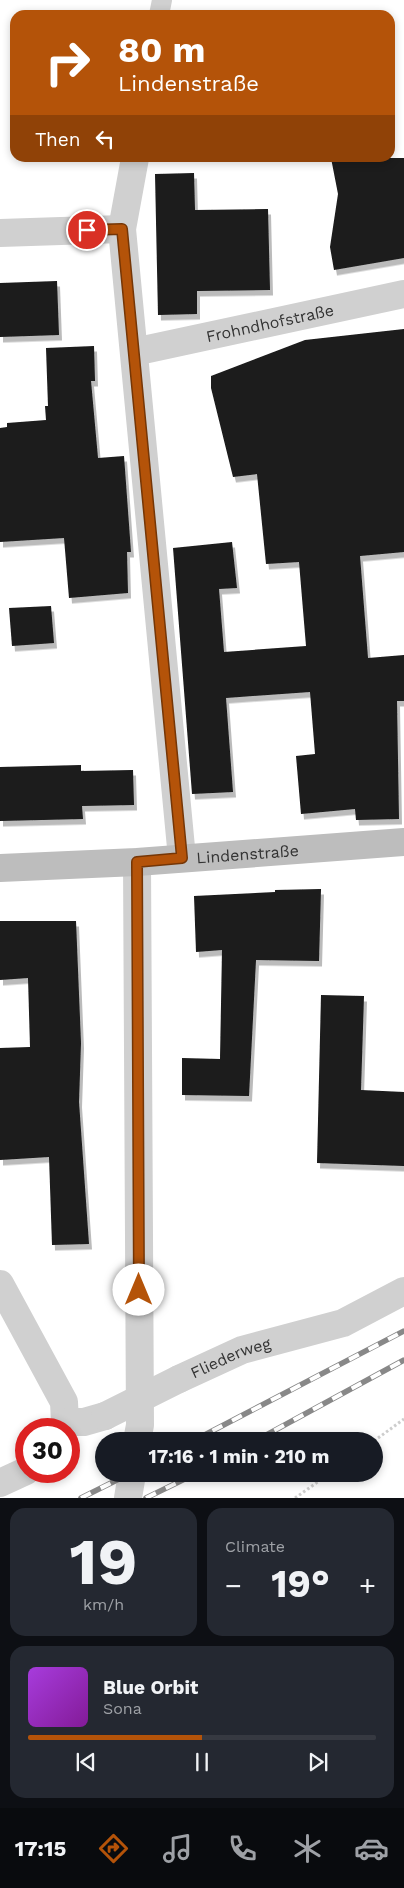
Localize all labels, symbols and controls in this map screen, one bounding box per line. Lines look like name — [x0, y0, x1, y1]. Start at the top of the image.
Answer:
text: 80 m — [118, 29, 205, 71]
icon: right — [35, 30, 100, 95]
text: Lindenstraße — [118, 71, 259, 96]
icon: left — [91, 125, 119, 153]
text: Then — [35, 128, 81, 151]
pin — [66, 209, 108, 251]
icon: arrive — [73, 216, 101, 244]
street label: Frohndhofstraße — [204, 300, 336, 346]
street label: Lindenstraße — [196, 841, 299, 868]
position arrow — [112, 1263, 164, 1315]
street label: Fliederweg — [188, 1334, 273, 1382]
speed limit sign: 30 — [15, 1418, 80, 1483]
text: 17:16 · 1 min · 210 m — [149, 1445, 329, 1468]
text: 19 — [69, 1524, 138, 1600]
text: Climate — [225, 1537, 285, 1556]
text: 19° — [271, 1562, 330, 1606]
text: − — [225, 1569, 242, 1602]
text: + — [359, 1569, 376, 1602]
text: km/h — [83, 1595, 124, 1614]
text: Blue Orbit — [103, 1676, 198, 1699]
text: Sona — [103, 1699, 142, 1718]
icon: previous — [72, 1748, 100, 1776]
icon: pause — [188, 1748, 216, 1776]
icon: next — [304, 1748, 332, 1776]
icon: directions — [96, 1831, 131, 1866]
icon: music — [160, 1831, 195, 1866]
icon: phone — [225, 1831, 260, 1866]
icon: climate — [290, 1831, 325, 1866]
icon: car — [354, 1831, 389, 1866]
text: 17:15 — [15, 1836, 66, 1861]

